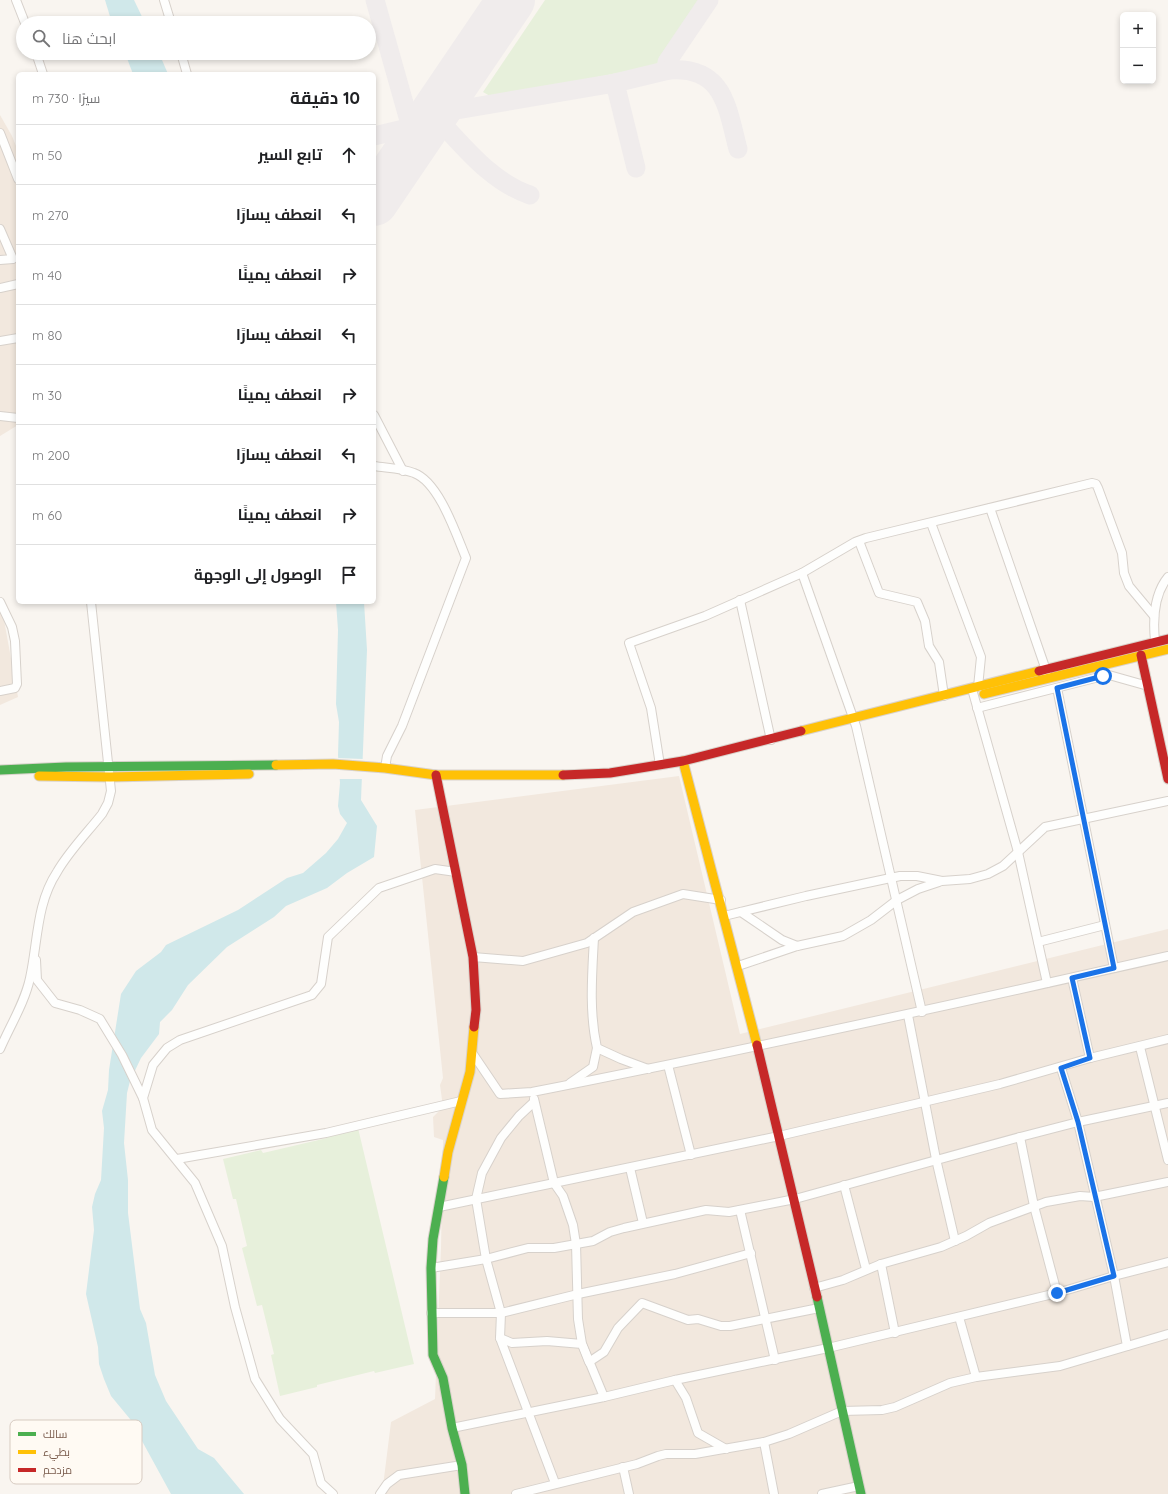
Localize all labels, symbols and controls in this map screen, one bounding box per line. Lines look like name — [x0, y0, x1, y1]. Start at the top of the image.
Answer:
map controls — [1120, 12, 1156, 84]
button: + — [1120, 12, 1156, 48]
search box — [16, 16, 376, 60]
icon: search — [30, 27, 52, 49]
text: ابحث هنا — [62, 29, 116, 48]
button: − — [1120, 48, 1156, 84]
text: 10 دقيقة — [290, 87, 360, 108]
text: سيرًا · 730 m — [32, 90, 100, 106]
icon: ahead — [338, 144, 360, 166]
text: تابع السير — [258, 145, 322, 164]
text: 50 m — [32, 147, 62, 163]
icon: left — [338, 204, 360, 226]
text: انعطف يسارًا — [236, 205, 322, 224]
text: 270 m — [32, 207, 69, 223]
icon: right — [338, 264, 360, 286]
text: انعطف يمينًا — [238, 265, 322, 284]
text: 40 m — [32, 267, 62, 283]
icon: left — [338, 324, 360, 346]
text: انعطف يسارًا — [236, 325, 322, 344]
text: 80 m — [32, 327, 62, 343]
icon: right — [338, 384, 360, 406]
text: انعطف يمينًا — [238, 385, 322, 404]
text: 30 m — [32, 387, 62, 403]
icon: left — [338, 444, 360, 466]
text: انعطف يسارًا — [236, 445, 322, 464]
text: 200 m — [32, 447, 70, 463]
icon: right — [338, 504, 360, 526]
text: انعطف يمينًا — [238, 505, 322, 524]
text: 60 m — [32, 507, 62, 523]
icon: arrive — [338, 564, 360, 586]
text: الوصول إلى الوجهة — [194, 565, 322, 584]
route start — [1094, 667, 1112, 685]
route end — [1048, 1284, 1066, 1302]
legend — [10, 1420, 142, 1484]
text: سالك — [43, 1427, 67, 1441]
text: بطيء — [43, 1445, 70, 1461]
text: مزدحم — [43, 1463, 72, 1478]

